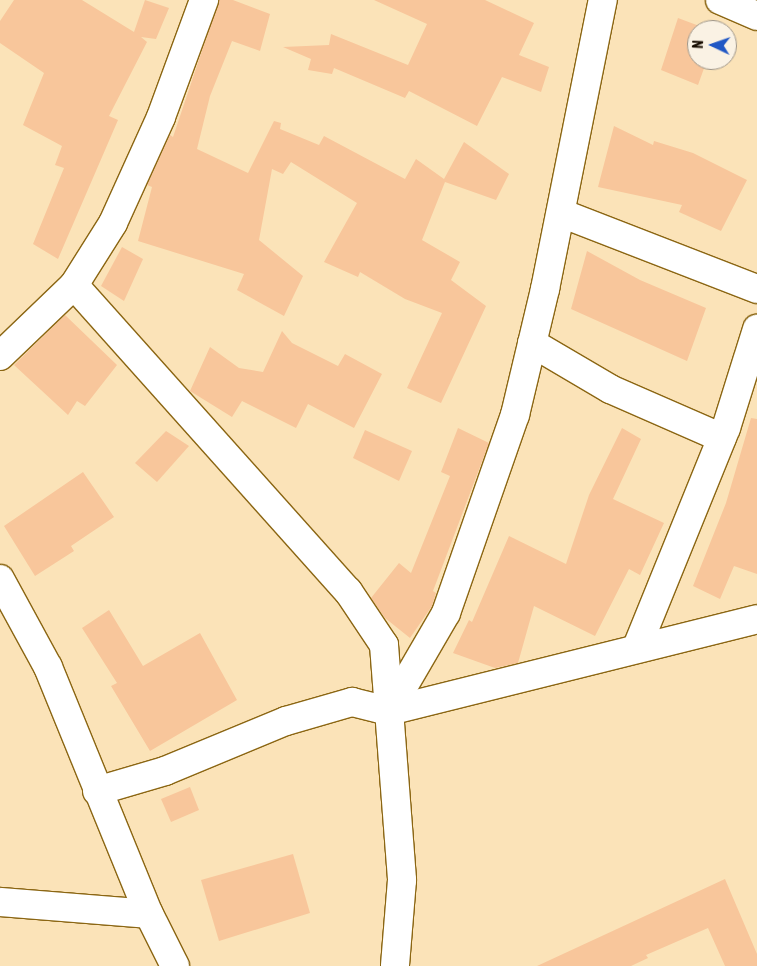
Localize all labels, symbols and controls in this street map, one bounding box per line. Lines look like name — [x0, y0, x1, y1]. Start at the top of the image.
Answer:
north arrow — [687, 20, 737, 70]
text: N — [690, 40, 706, 49]

